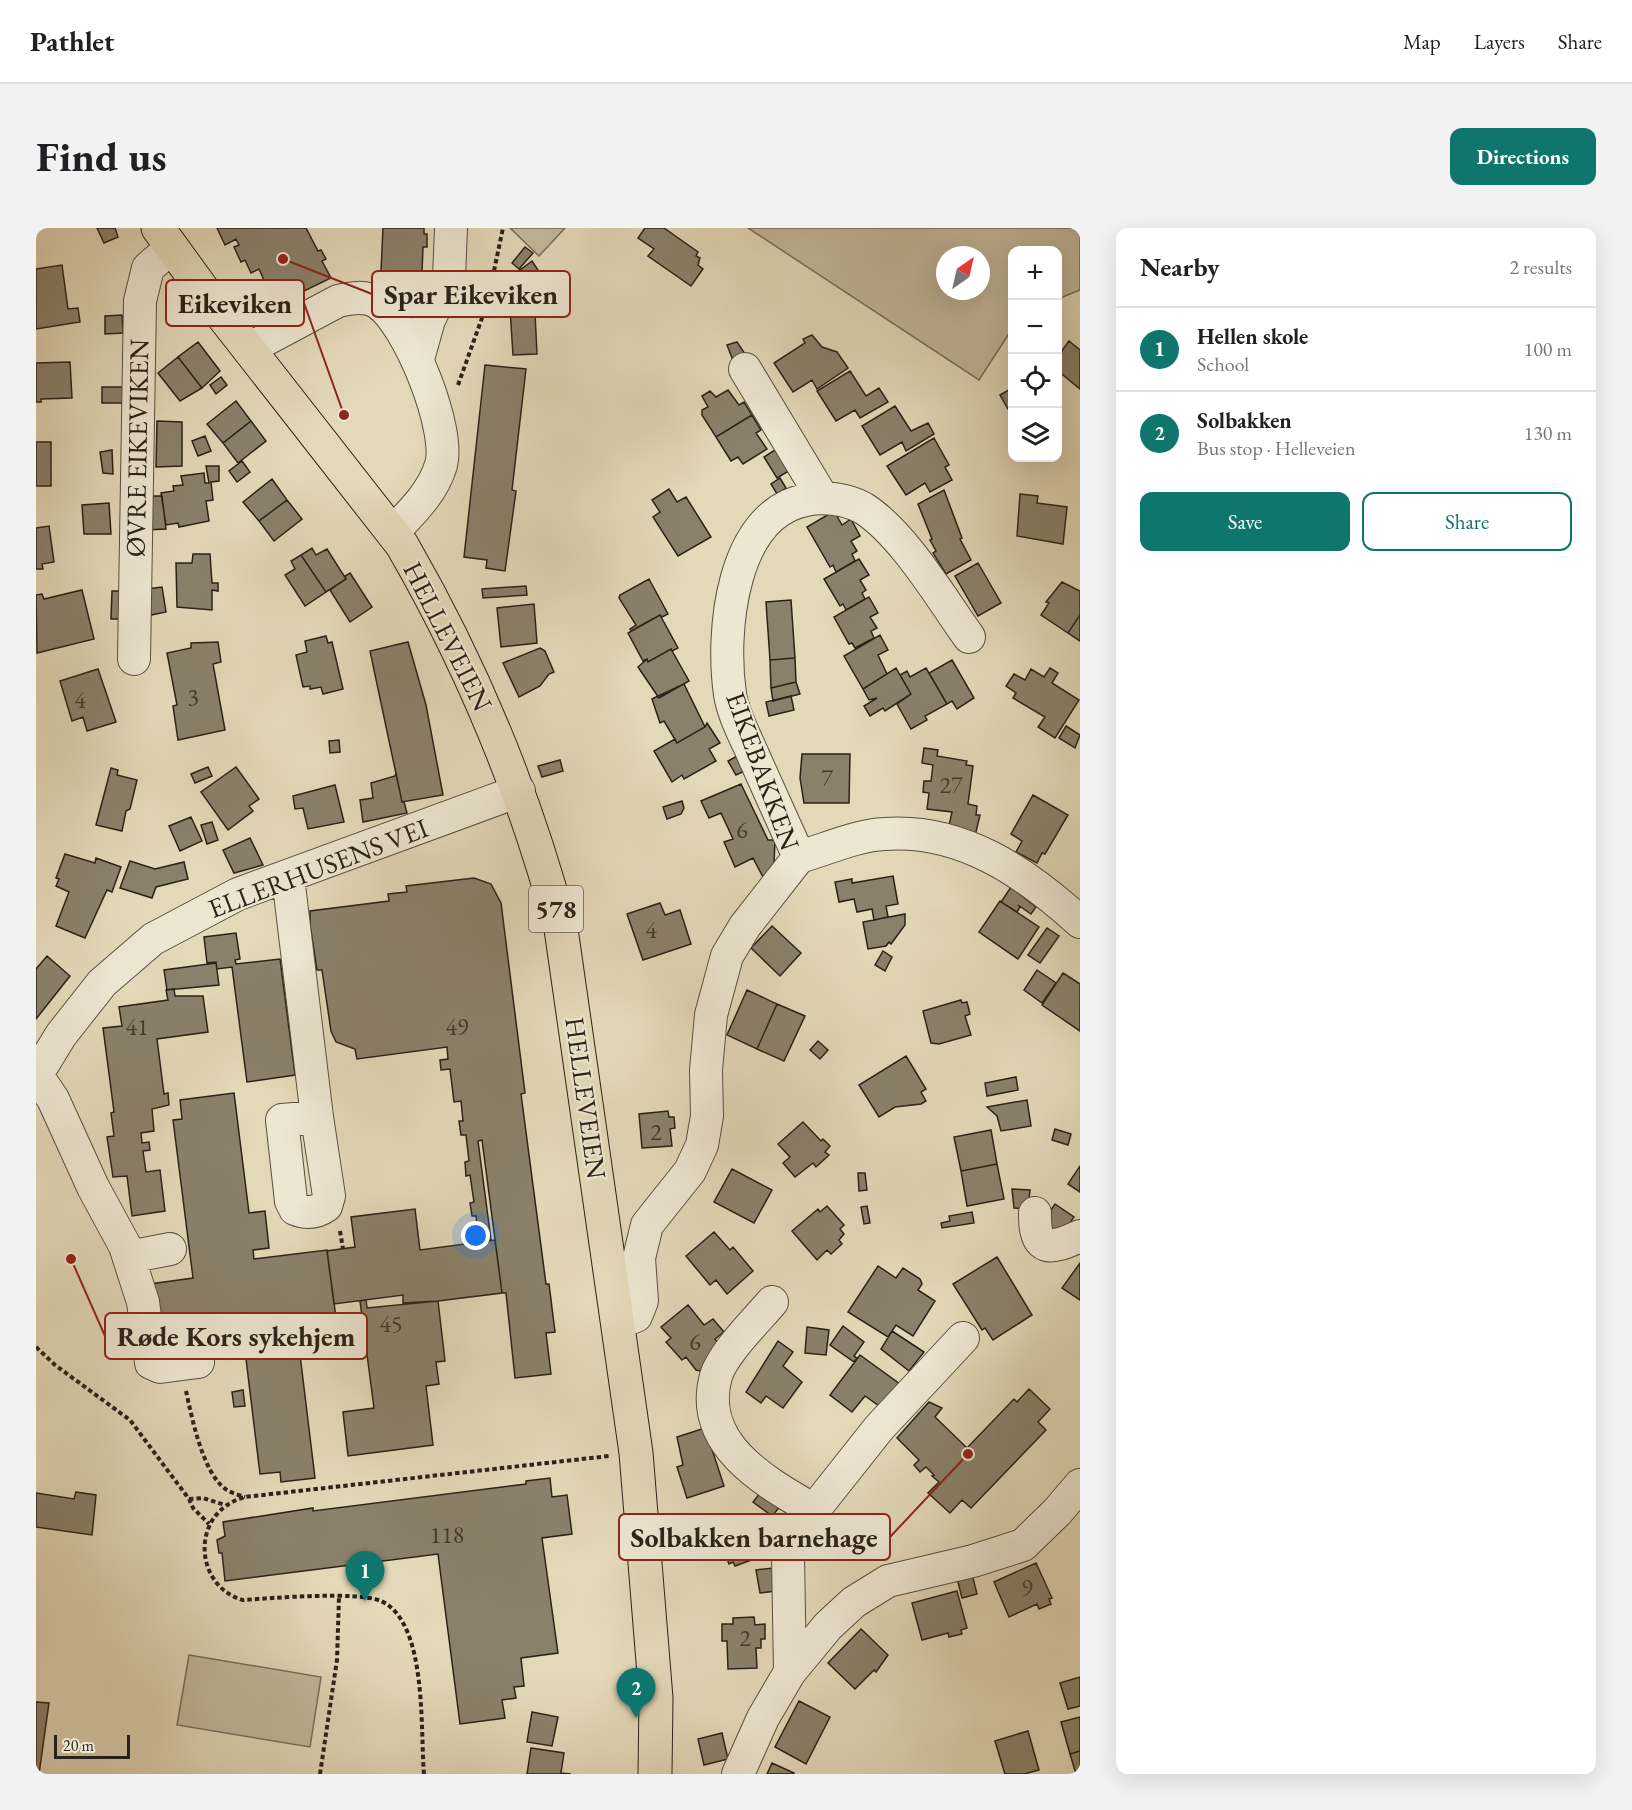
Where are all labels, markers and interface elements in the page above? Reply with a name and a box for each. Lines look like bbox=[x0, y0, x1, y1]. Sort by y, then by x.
text: Pathlet bbox=[30, 23, 114, 59]
text: Map bbox=[1403, 28, 1441, 55]
text: Layers bbox=[1474, 28, 1525, 55]
text: Share bbox=[1558, 28, 1602, 55]
button: Directions bbox=[1450, 128, 1596, 185]
text: Find us bbox=[36, 129, 167, 184]
north arrow bbox=[936, 246, 990, 300]
map controls bbox=[1008, 246, 1062, 462]
button: + bbox=[1008, 246, 1062, 300]
text: Nearby bbox=[1140, 250, 1220, 284]
text: 2 results bbox=[1509, 254, 1572, 280]
callout: Spar Eikeviken bbox=[372, 271, 570, 317]
text: Spar Eikeviken bbox=[384, 276, 558, 312]
callout: Eikeviken bbox=[166, 280, 304, 326]
text: Eikeviken bbox=[178, 285, 292, 321]
button: − bbox=[1008, 300, 1062, 354]
text: Hellen skole bbox=[1197, 322, 1308, 351]
text: 1 bbox=[1154, 336, 1165, 362]
text: 100 m bbox=[1524, 336, 1572, 362]
street label: ØVRE EIKEVIKEN bbox=[118, 338, 156, 557]
text: School bbox=[1197, 351, 1249, 377]
button: locate bbox=[1008, 354, 1062, 408]
text: Solbakken bbox=[1197, 406, 1292, 435]
button: layers bbox=[1008, 408, 1062, 462]
text: 2 bbox=[1154, 420, 1165, 446]
text: 130 m bbox=[1524, 420, 1572, 446]
text: Bus stop · Helleveien bbox=[1197, 435, 1355, 461]
button: Save bbox=[1140, 492, 1350, 551]
button: Share bbox=[1362, 492, 1572, 551]
street label: HELLEVEIEN bbox=[395, 555, 501, 717]
house number: 3 bbox=[187, 681, 199, 712]
house number: 4 bbox=[74, 684, 86, 715]
street label: EIKEBAKKEN bbox=[718, 687, 808, 856]
house number: 7 bbox=[821, 762, 833, 793]
house number: 27 bbox=[939, 769, 963, 800]
street label: ELLERHUSENS VEI bbox=[203, 810, 433, 926]
house number: 6 bbox=[736, 814, 748, 845]
road number: 578 bbox=[529, 886, 583, 932]
house number: 4 bbox=[645, 914, 657, 945]
house number: 41 bbox=[125, 1011, 149, 1042]
house number: 49 bbox=[445, 1011, 469, 1042]
street label: HELLEVEIEN bbox=[557, 1015, 615, 1182]
house number: 2 bbox=[650, 1116, 662, 1147]
your location bbox=[461, 1221, 490, 1250]
house number: 45 bbox=[379, 1308, 403, 1339]
callout: Røde Kors sykehjem bbox=[105, 1313, 367, 1359]
text: Røde Kors sykehjem bbox=[117, 1318, 356, 1354]
house number: 6 bbox=[689, 1326, 701, 1357]
callout: Solbakken barnehage bbox=[619, 1514, 890, 1560]
house number: 118 bbox=[430, 1519, 464, 1550]
text: Solbakken barnehage bbox=[630, 1519, 878, 1555]
pin: 1 bbox=[346, 1552, 384, 1601]
house number: 9 bbox=[1021, 1572, 1033, 1603]
house number: 2 bbox=[739, 1622, 751, 1653]
pin: 2 bbox=[616, 1668, 656, 1718]
scale bar bbox=[54, 1732, 130, 1760]
text: 20 m bbox=[63, 1735, 94, 1756]

